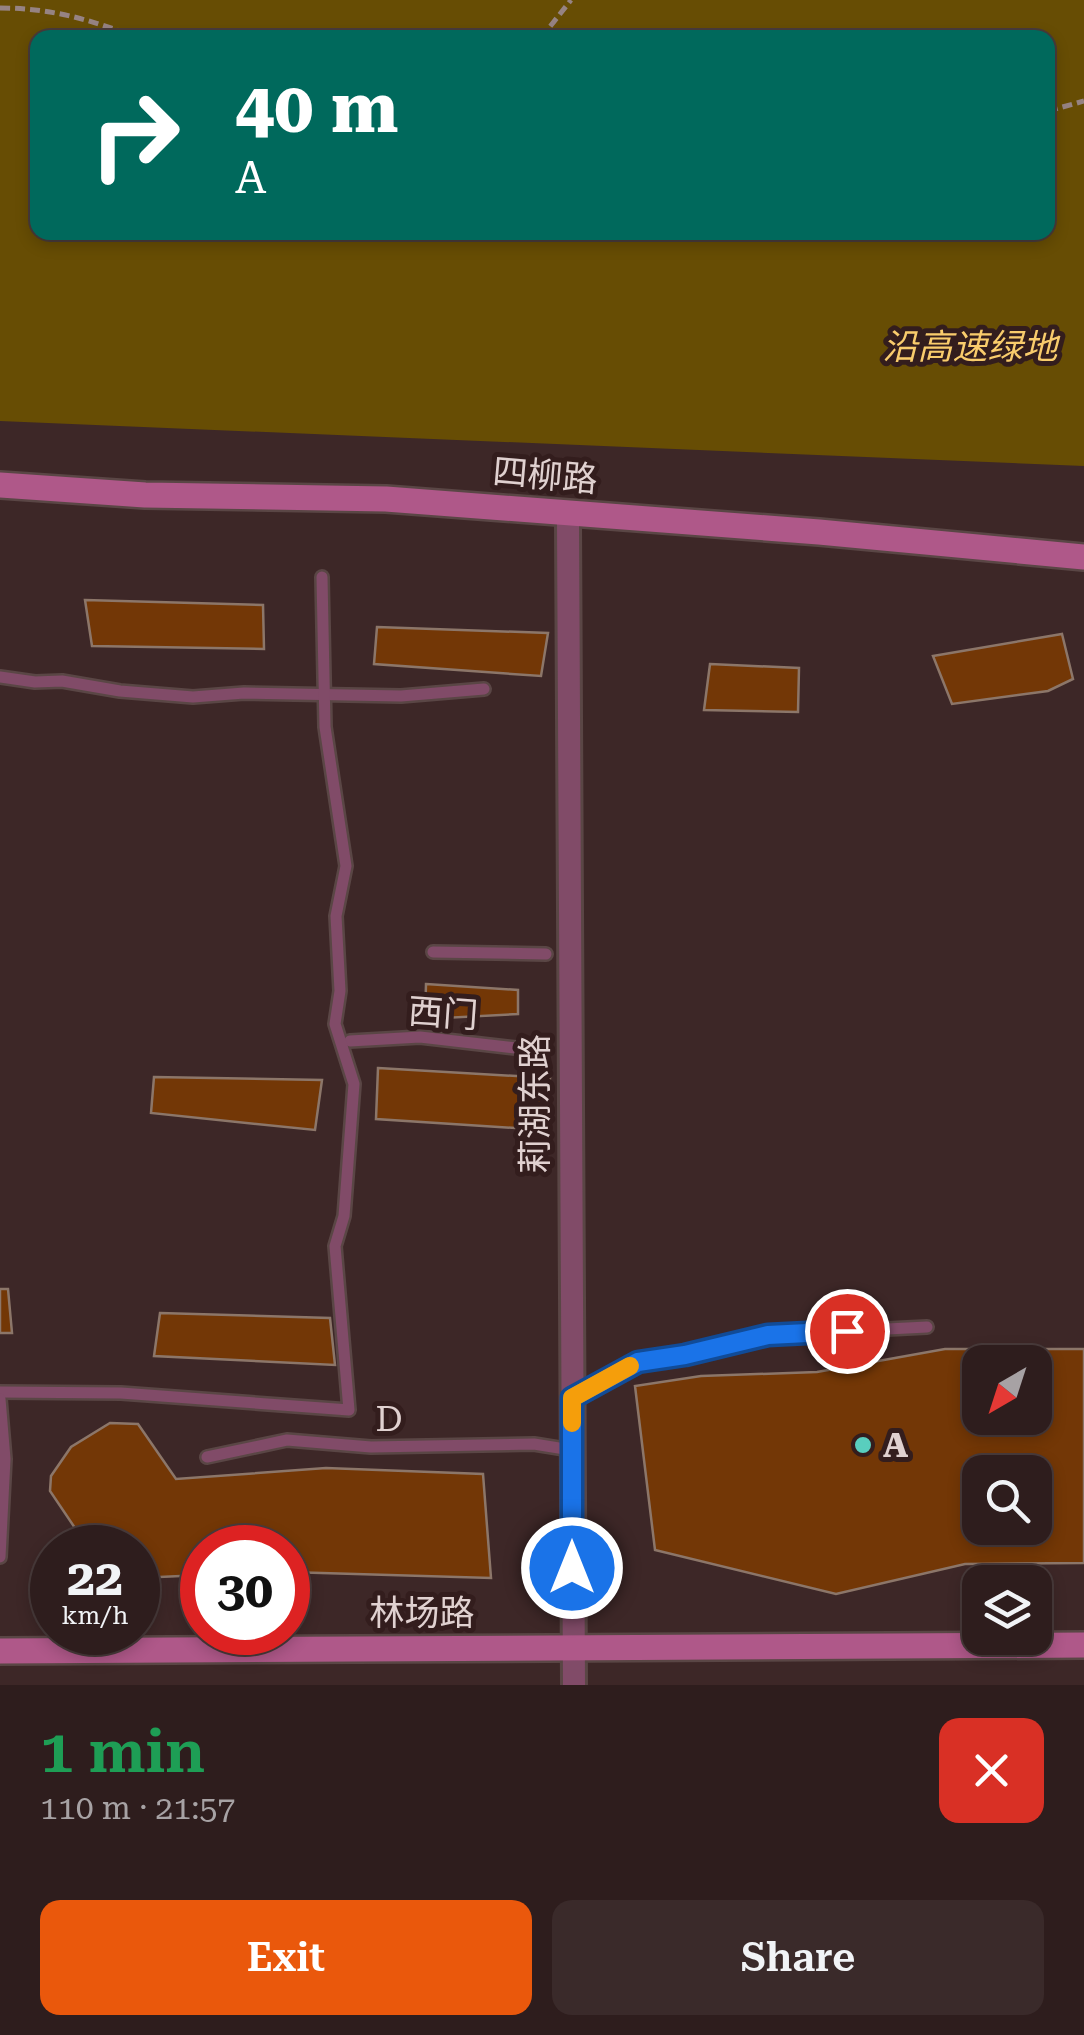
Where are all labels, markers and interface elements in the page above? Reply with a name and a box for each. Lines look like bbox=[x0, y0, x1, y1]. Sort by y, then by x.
text: 40 m bbox=[235, 67, 399, 149]
icon: right bbox=[70, 70, 200, 200]
text: A bbox=[235, 151, 266, 204]
park label: 沿高速绿地 bbox=[882, 327, 1060, 368]
street label: 四柳路 bbox=[491, 451, 599, 501]
street label: 西门 bbox=[407, 991, 479, 1037]
street label: 莉湖东路 bbox=[515, 1034, 556, 1174]
pin bbox=[805, 1289, 890, 1374]
icon: arrive bbox=[820, 1304, 875, 1359]
north arrow bbox=[962, 1345, 1052, 1435]
map controls bbox=[962, 1345, 1052, 1655]
street label: D bbox=[375, 1399, 403, 1440]
place label: A bbox=[883, 1425, 908, 1466]
marker: A bbox=[852, 1434, 874, 1456]
button: search bbox=[962, 1455, 1052, 1545]
position arrow bbox=[520, 1516, 624, 1620]
speed limit sign: 30 bbox=[180, 1525, 310, 1655]
text: 22 bbox=[67, 1549, 123, 1607]
button: layers bbox=[962, 1565, 1052, 1655]
street label: 林场路 bbox=[369, 1593, 475, 1634]
text: km/h bbox=[62, 1601, 128, 1630]
text: 1 min bbox=[40, 1716, 205, 1787]
button: close bbox=[939, 1718, 1044, 1823]
text: 110 m · 21:57 bbox=[40, 1789, 235, 1827]
button: Exit bbox=[40, 1900, 532, 2015]
button: Share bbox=[552, 1900, 1044, 2015]

